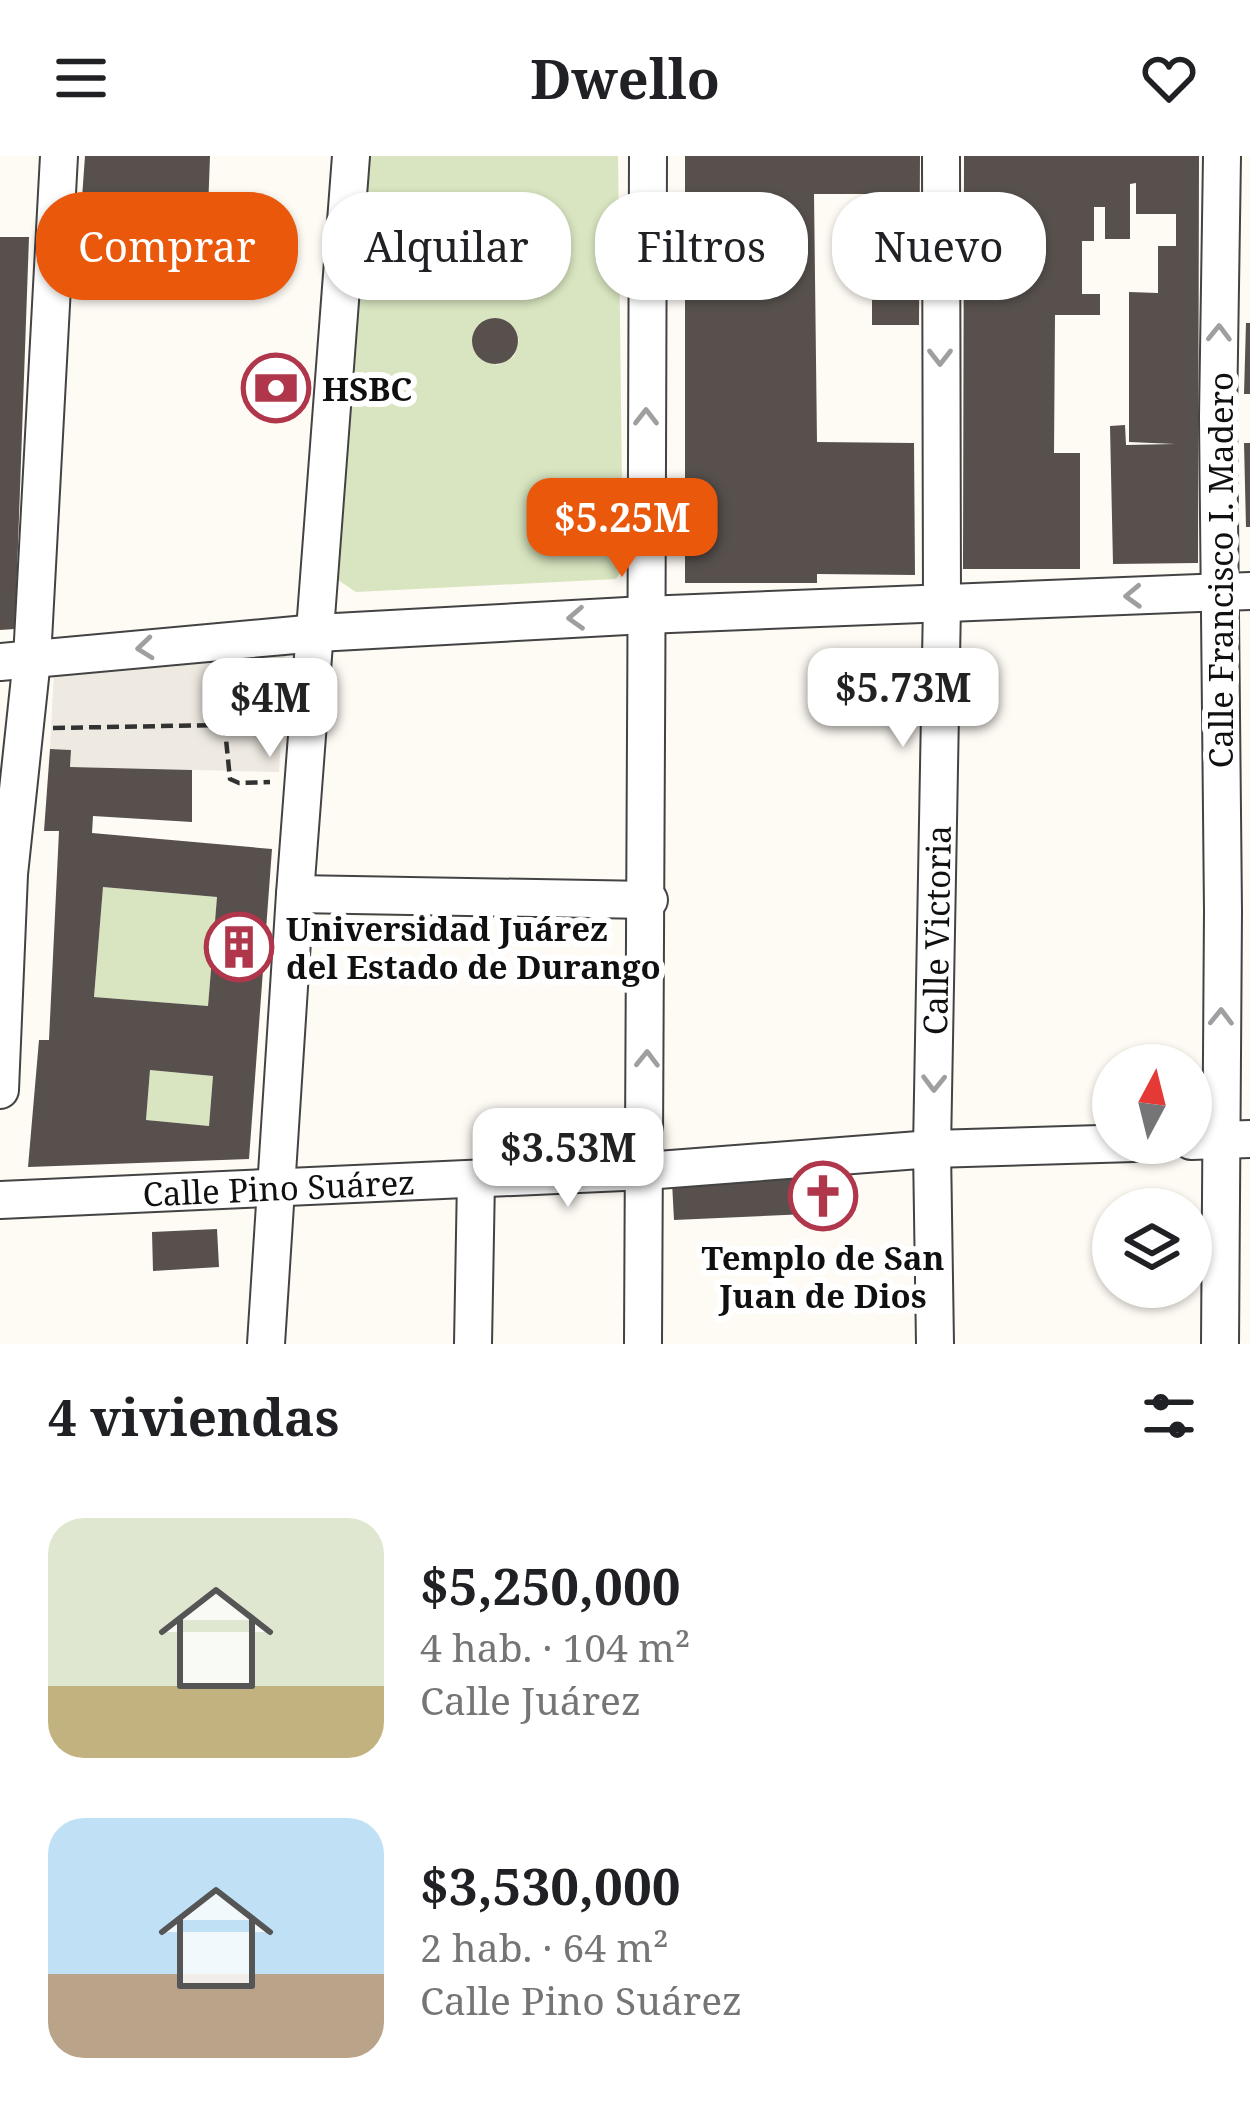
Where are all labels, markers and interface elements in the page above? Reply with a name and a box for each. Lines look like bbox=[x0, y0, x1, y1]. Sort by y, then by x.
text: Dwello bbox=[530, 41, 720, 115]
icon: menu bbox=[48, 45, 114, 111]
icon: heart bbox=[1136, 45, 1202, 111]
chip: Comprar bbox=[36, 192, 298, 300]
chip: Alquilar bbox=[322, 192, 571, 300]
chip: Filtros bbox=[595, 192, 808, 300]
chip: Nuevo bbox=[832, 192, 1046, 300]
one-way arrow bbox=[1206, 323, 1232, 342]
one-way arrow bbox=[927, 349, 953, 367]
bank icon: HSBC bbox=[241, 353, 311, 423]
place label: HSBC bbox=[322, 366, 412, 411]
street label: Calle Francisco I. Madero bbox=[1198, 372, 1243, 768]
one-way arrow bbox=[633, 407, 659, 425]
pin: $5.25M bbox=[524, 478, 720, 580]
text: $5.25M bbox=[554, 490, 690, 543]
one-way arrow bbox=[1123, 583, 1142, 609]
one-way arrow bbox=[566, 605, 585, 631]
one-way arrow bbox=[135, 635, 154, 660]
pin: $5.73M bbox=[805, 648, 1001, 750]
pin: $4M bbox=[212, 658, 328, 760]
text: $5.73M bbox=[835, 660, 971, 713]
text: $4M bbox=[229, 670, 311, 723]
street label: Calle Victoria bbox=[912, 825, 960, 1035]
place label: Universidad Juárez del Estado de Durango bbox=[286, 906, 661, 989]
building icon: Universidad Juárez del Estado de Durango bbox=[204, 912, 274, 982]
one-way arrow bbox=[1208, 1007, 1234, 1026]
north arrow bbox=[1092, 1044, 1212, 1164]
map controls bbox=[1092, 1044, 1212, 1308]
one-way arrow bbox=[633, 1049, 659, 1068]
one-way arrow bbox=[921, 1074, 947, 1093]
pin: $3.53M bbox=[470, 1108, 666, 1210]
text: $3.53M bbox=[500, 1120, 636, 1173]
street label: Calle Pino Suárez bbox=[142, 1159, 416, 1216]
church icon: Templo de San Juan de Dios bbox=[788, 1161, 858, 1231]
button: layers bbox=[1092, 1188, 1212, 1308]
place label: Templo de San Juan de Dios bbox=[701, 1235, 945, 1318]
text: 4 viviendas bbox=[48, 1381, 339, 1451]
icon: filters bbox=[1136, 1383, 1202, 1449]
text: $5,250,000 bbox=[420, 1550, 681, 1620]
icon: home bbox=[144, 1566, 288, 1710]
text: 4 hab. · 104 m² bbox=[420, 1620, 690, 1673]
text: Calle Juárez bbox=[420, 1673, 641, 1726]
text: $3,530,000 bbox=[420, 1850, 681, 1920]
icon: home bbox=[144, 1866, 288, 2010]
text: 2 hab. · 64 m² bbox=[420, 1920, 669, 1973]
text: Calle Pino Suárez bbox=[420, 1973, 742, 2026]

